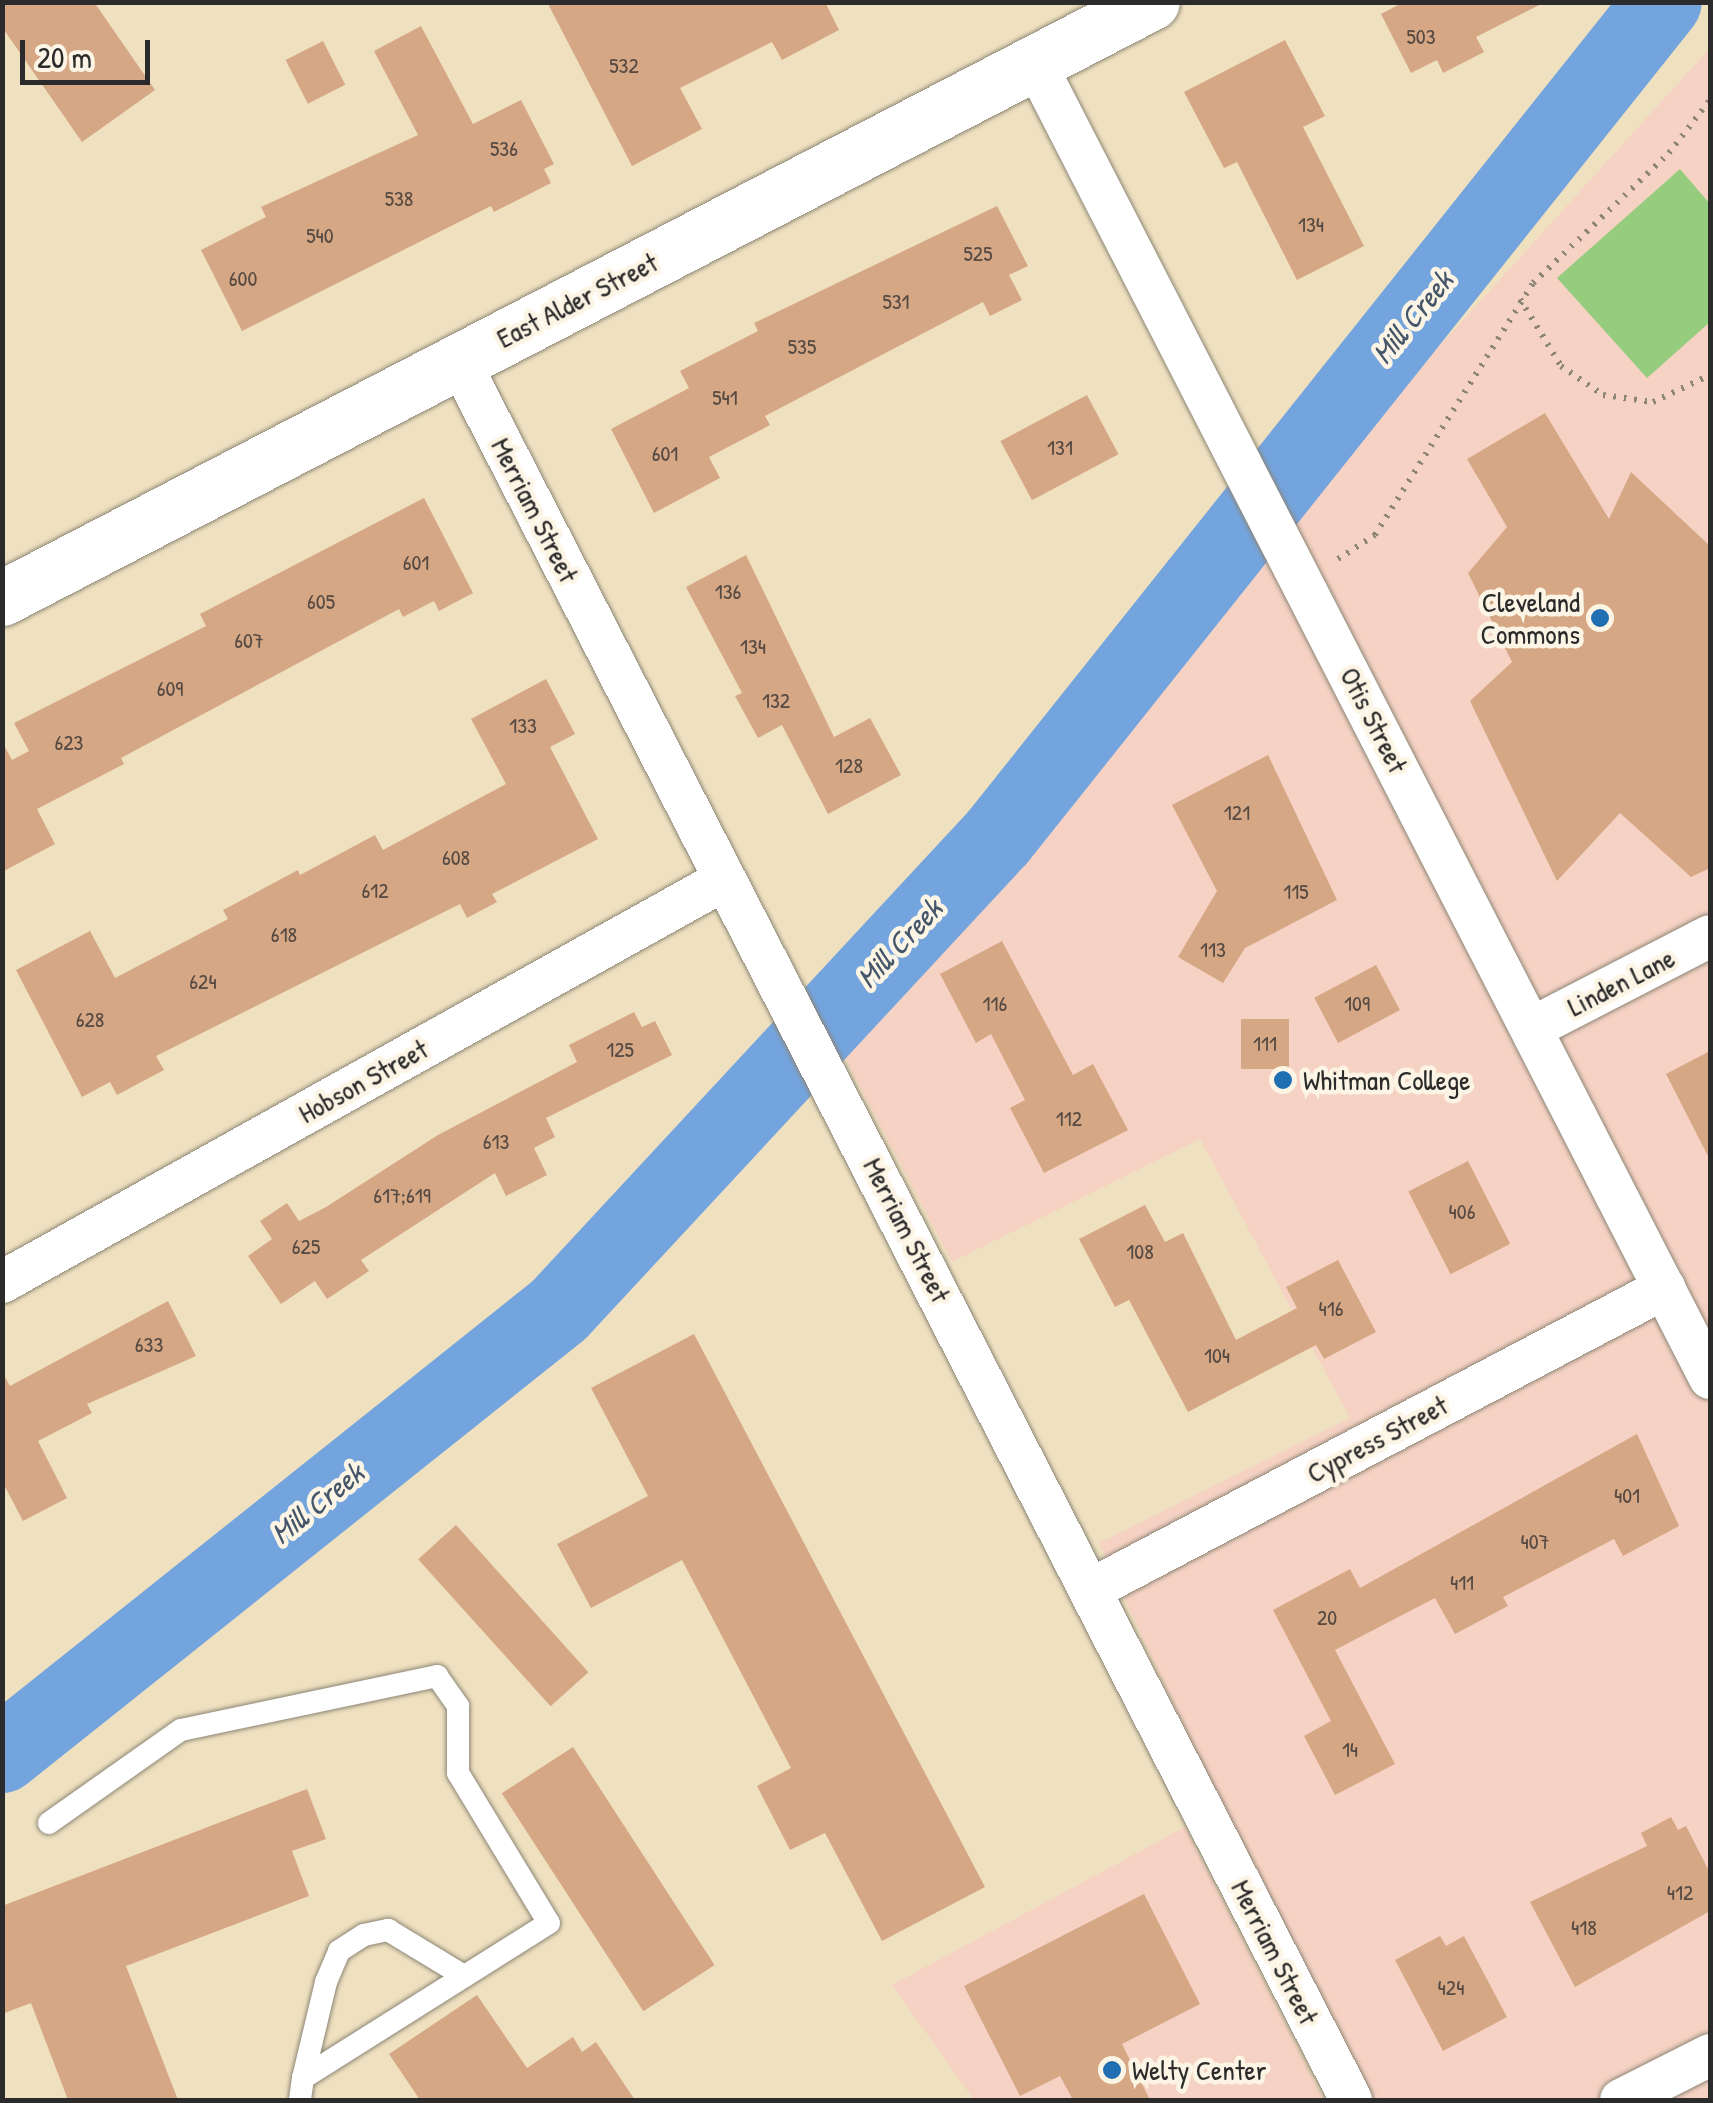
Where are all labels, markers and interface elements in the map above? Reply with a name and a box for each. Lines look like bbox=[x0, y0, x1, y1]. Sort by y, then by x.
scale bar bbox=[25, 20, 155, 82]
house number: 503 bbox=[1406, 24, 1436, 50]
text: 20 m bbox=[37, 37, 92, 77]
house number: 532 bbox=[609, 53, 639, 79]
house number: 536 bbox=[490, 136, 518, 162]
house number: 538 bbox=[385, 186, 413, 212]
house number: 134 bbox=[1298, 212, 1324, 238]
house number: 540 bbox=[306, 223, 334, 249]
house number: 525 bbox=[964, 241, 992, 267]
street label: East Alder Street bbox=[491, 245, 663, 355]
water label: Mill Creek bbox=[1364, 263, 1460, 371]
house number: 600 bbox=[229, 266, 257, 292]
house number: 531 bbox=[882, 289, 910, 315]
house number: 535 bbox=[788, 334, 816, 360]
house number: 541 bbox=[712, 385, 738, 411]
street label: Merriam Street bbox=[484, 432, 586, 588]
house number: 131 bbox=[1047, 435, 1073, 461]
house number: 601 bbox=[652, 441, 678, 467]
house number: 601 bbox=[403, 550, 429, 576]
house number: 136 bbox=[715, 579, 741, 605]
place label: Cleveland Commons bbox=[1481, 585, 1580, 651]
house number: 605 bbox=[307, 589, 335, 615]
marker: Cleveland Commons bbox=[1589, 607, 1611, 629]
house number: 607 bbox=[234, 628, 264, 654]
house number: 134 bbox=[740, 634, 766, 660]
street label: Otis Street bbox=[1333, 662, 1415, 778]
house number: 609 bbox=[157, 676, 183, 702]
house number: 132 bbox=[762, 688, 790, 714]
house number: 133 bbox=[509, 713, 537, 739]
house number: 623 bbox=[55, 730, 83, 756]
house number: 128 bbox=[835, 753, 863, 779]
house number: 121 bbox=[1224, 800, 1250, 826]
house number: 608 bbox=[442, 845, 470, 871]
house number: 612 bbox=[361, 878, 389, 904]
house number: 115 bbox=[1283, 879, 1309, 905]
water label: Mill Creek bbox=[849, 891, 949, 995]
house number: 618 bbox=[271, 922, 297, 948]
house number: 113 bbox=[1200, 937, 1226, 963]
street label: Linden Lane bbox=[1562, 941, 1680, 1023]
house number: 624 bbox=[189, 969, 217, 995]
house number: 116 bbox=[983, 991, 1007, 1017]
house number: 109 bbox=[1344, 991, 1370, 1017]
house number: 628 bbox=[76, 1007, 104, 1033]
house number: 111 bbox=[1253, 1031, 1277, 1057]
street label: Hobson Street bbox=[293, 1032, 433, 1130]
house number: 125 bbox=[606, 1037, 634, 1063]
place label: Whitman College bbox=[1303, 1063, 1470, 1097]
marker: Whitman College bbox=[1272, 1069, 1294, 1091]
house number: 112 bbox=[1056, 1106, 1082, 1132]
house number: 613 bbox=[483, 1129, 509, 1155]
street label: Merriam Street bbox=[856, 1152, 958, 1308]
house number: 617;619 bbox=[373, 1183, 431, 1209]
house number: 406 bbox=[1449, 1199, 1475, 1225]
house number: 625 bbox=[292, 1234, 320, 1260]
house number: 108 bbox=[1126, 1239, 1154, 1265]
house number: 416 bbox=[1318, 1296, 1344, 1322]
house number: 633 bbox=[135, 1332, 163, 1358]
house number: 104 bbox=[1204, 1343, 1230, 1369]
street label: Cypress Street bbox=[1301, 1388, 1453, 1490]
water label: Mill Creek bbox=[263, 1455, 371, 1551]
house number: 401 bbox=[1614, 1483, 1640, 1509]
house number: 407 bbox=[1521, 1529, 1549, 1555]
house number: 411 bbox=[1450, 1570, 1474, 1596]
house number: 20 bbox=[1317, 1605, 1337, 1631]
house number: 14 bbox=[1342, 1737, 1358, 1763]
street label: Merriam Street bbox=[1224, 1874, 1326, 2030]
house number: 412 bbox=[1667, 1880, 1693, 1906]
house number: 418 bbox=[1571, 1915, 1597, 1941]
house number: 424 bbox=[1438, 1975, 1464, 2001]
place label: Welty Center bbox=[1132, 2053, 1266, 2087]
marker: Welty Center bbox=[1101, 2059, 1123, 2081]

